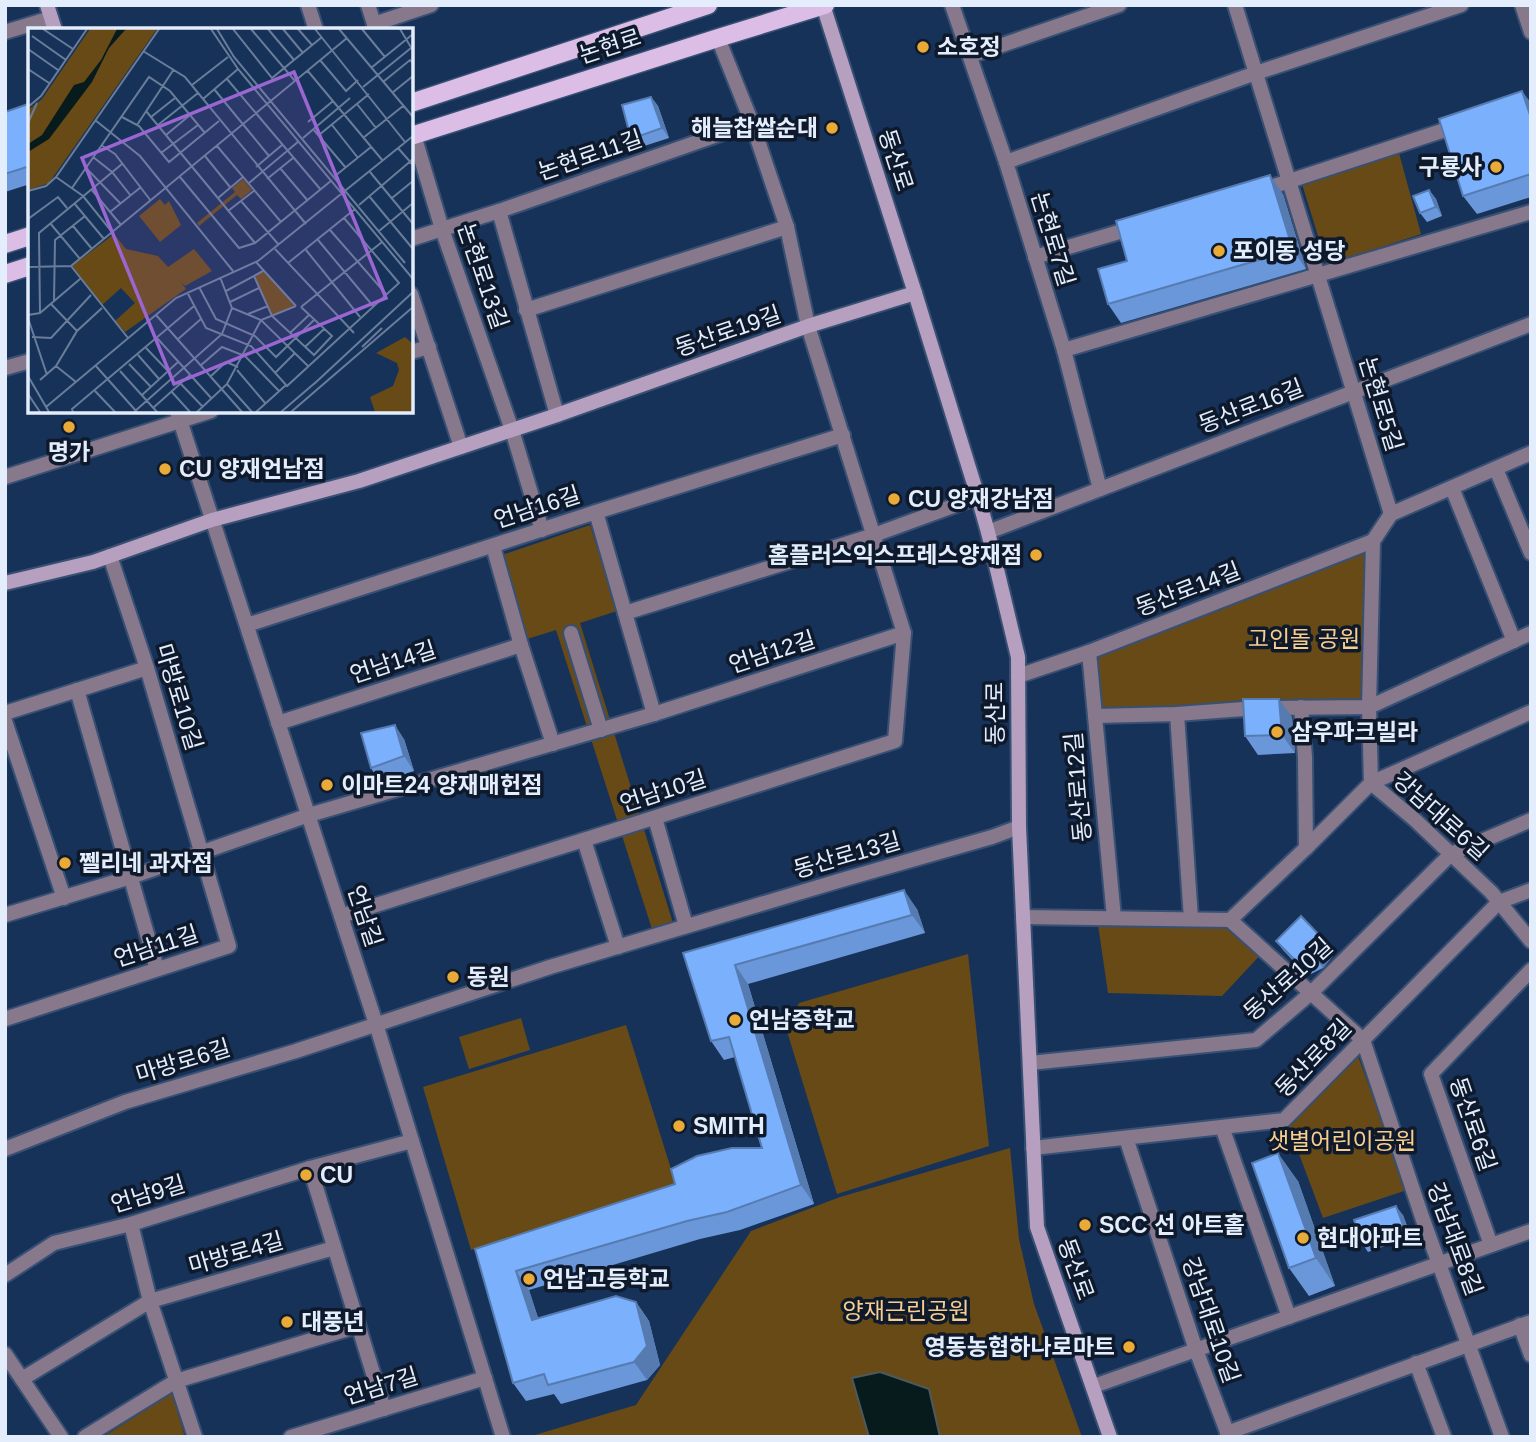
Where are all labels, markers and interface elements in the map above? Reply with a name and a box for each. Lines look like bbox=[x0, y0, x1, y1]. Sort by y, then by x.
street label: 논현로 bbox=[576, 24, 644, 68]
inset map bbox=[28, 28, 413, 413]
place label: 소호정 bbox=[937, 34, 1000, 60]
marker: 소호정 bbox=[915, 39, 931, 55]
place label: 해늘찹쌀순대 bbox=[691, 115, 818, 141]
marker: 해늘찹쌀순대 bbox=[824, 120, 840, 136]
street label: 논현로11길 bbox=[534, 125, 646, 185]
street label: 동산로 bbox=[874, 126, 918, 194]
place label: 구룡사 bbox=[1419, 154, 1482, 180]
marker: 구룡사 bbox=[1488, 159, 1504, 175]
street label: 논현로7길 bbox=[1026, 189, 1080, 289]
street label: 논현로13길 bbox=[453, 220, 513, 332]
place label: 포이동 성당 bbox=[1233, 238, 1345, 264]
marker: 포이동 성당 bbox=[1211, 243, 1227, 259]
street label: 동산로19길 bbox=[672, 301, 784, 361]
street label: 논현로5길 bbox=[1354, 354, 1408, 454]
street label: 동산로16길 bbox=[1195, 374, 1307, 438]
marker: 명가 bbox=[61, 419, 77, 435]
place label: 명가 bbox=[48, 439, 90, 465]
place label: CU 양재언남점 bbox=[179, 456, 324, 482]
marker: CU 양재언남점 bbox=[157, 461, 173, 477]
street label: 언남16길 bbox=[491, 481, 583, 533]
place label: CU 양재강남점 bbox=[908, 486, 1053, 512]
marker: CU 양재강남점 bbox=[886, 491, 902, 507]
place label: 홈플러스익스프레스양재점 bbox=[768, 542, 1022, 568]
marker: 홈플러스익스프레스양재점 bbox=[1028, 547, 1044, 563]
street label: 동산로14길 bbox=[1132, 557, 1244, 621]
street label: 언남12길 bbox=[726, 626, 818, 678]
park label: 고인돌 공원 bbox=[1248, 626, 1360, 652]
street label: 언남14길 bbox=[347, 636, 439, 688]
street label: 마방로10길 bbox=[150, 640, 208, 754]
street label: 동산로 bbox=[982, 681, 1008, 745]
place label: 삼우파크빌라 bbox=[1291, 719, 1418, 745]
marker: 삼우파크빌라 bbox=[1269, 724, 1285, 740]
street label: 동산로12길 bbox=[1060, 731, 1096, 843]
street label: 언남10길 bbox=[617, 765, 709, 817]
street label: 강남대로6길 bbox=[1388, 767, 1494, 865]
place label: 이마트24 양재매헌점 bbox=[341, 772, 542, 798]
marker: 이마트24 양재매헌점 bbox=[319, 777, 335, 793]
street label: 동산로13길 bbox=[790, 827, 904, 883]
place label: 쩰리네 과자점 bbox=[79, 850, 212, 876]
marker: 쩰리네 과자점 bbox=[57, 855, 73, 871]
street label: 언남길 bbox=[343, 882, 387, 950]
street label: 언남11길 bbox=[110, 920, 202, 972]
street label: 동산로10길 bbox=[1238, 932, 1338, 1026]
place label: 동원 bbox=[467, 964, 509, 990]
marker: 동원 bbox=[445, 969, 461, 985]
place label: 언남중학교 bbox=[749, 1007, 855, 1033]
marker: 언남중학교 bbox=[727, 1012, 743, 1028]
street label: 동산로8길 bbox=[1270, 1014, 1356, 1102]
street label: 마방로6길 bbox=[133, 1034, 233, 1088]
street label: 동산로6길 bbox=[1445, 1074, 1501, 1174]
place label: SMITH bbox=[693, 1113, 765, 1139]
marker: SMITH bbox=[671, 1118, 687, 1134]
park label: 샛별어린이공원 bbox=[1268, 1128, 1416, 1154]
place label: CU bbox=[320, 1162, 353, 1188]
marker: CU bbox=[298, 1167, 314, 1183]
street label: 언남9길 bbox=[108, 1170, 188, 1218]
street label: 강남대로8길 bbox=[1423, 1179, 1487, 1299]
place label: SCC 선 아트홀 bbox=[1099, 1212, 1245, 1238]
marker: SCC 선 아트홀 bbox=[1077, 1217, 1093, 1233]
place label: 현대아파트 bbox=[1317, 1225, 1423, 1251]
street label: 마방로4길 bbox=[186, 1227, 286, 1279]
marker: 현대아파트 bbox=[1295, 1230, 1311, 1246]
street label: 동산로 bbox=[1053, 1235, 1099, 1303]
street label: 강남대로10길 bbox=[1177, 1254, 1245, 1386]
place label: 언남고등학교 bbox=[543, 1266, 670, 1292]
marker: 언남고등학교 bbox=[521, 1271, 537, 1287]
park label: 양재근린공원 bbox=[843, 1298, 969, 1324]
place label: 대풍년 bbox=[301, 1309, 364, 1335]
marker: 대풍년 bbox=[279, 1314, 295, 1330]
place label: 영동농협하나로마트 bbox=[925, 1334, 1115, 1360]
marker: 영동농협하나로마트 bbox=[1121, 1339, 1137, 1355]
street label: 언남7길 bbox=[341, 1362, 421, 1410]

